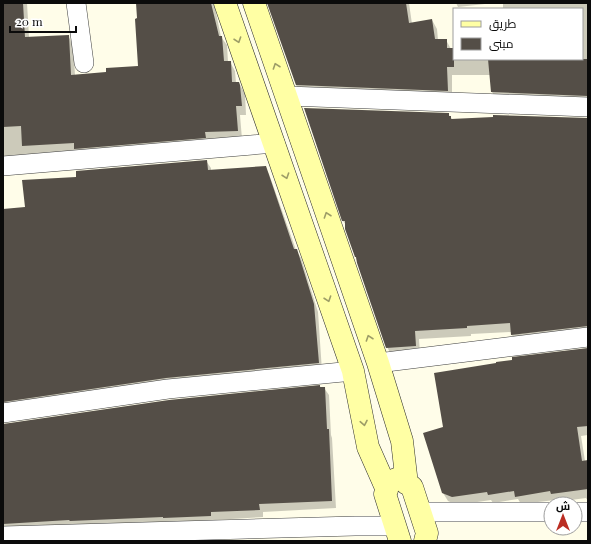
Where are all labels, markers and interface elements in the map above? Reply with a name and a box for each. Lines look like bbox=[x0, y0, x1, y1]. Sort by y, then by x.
scale bar bbox=[10, 8, 76, 34]
legend bbox=[453, 8, 583, 60]
text: 20 m bbox=[16, 13, 43, 29]
text: طريق bbox=[489, 15, 517, 31]
text: مبنى bbox=[489, 35, 514, 51]
one-way arrow bbox=[234, 36, 242, 43]
one-way arrow bbox=[272, 62, 281, 69]
one-way arrow bbox=[281, 172, 290, 179]
one-way arrow bbox=[324, 212, 332, 219]
one-way arrow bbox=[323, 295, 332, 302]
one-way arrow bbox=[366, 335, 374, 342]
one-way arrow bbox=[359, 420, 367, 426]
north arrow bbox=[543, 496, 583, 536]
text: ش bbox=[556, 498, 570, 513]

